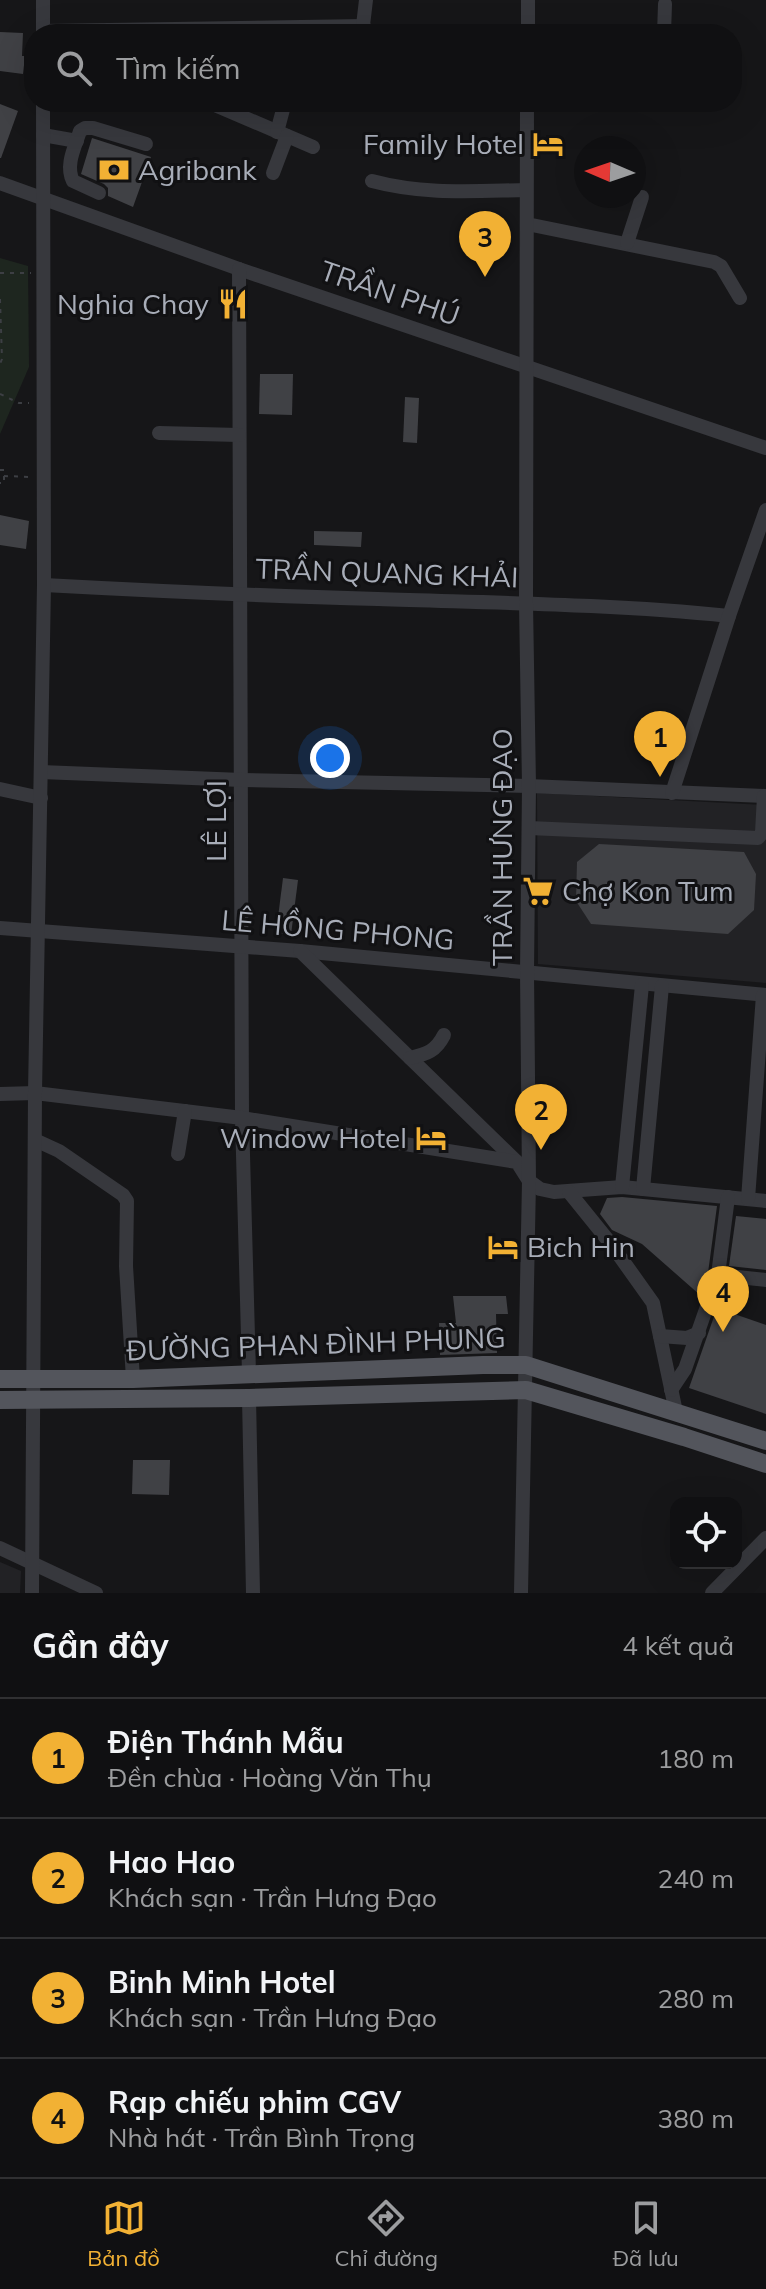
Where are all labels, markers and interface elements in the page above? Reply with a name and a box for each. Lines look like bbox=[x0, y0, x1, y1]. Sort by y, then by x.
search box bbox=[24, 24, 742, 112]
icon: search bbox=[52, 46, 96, 90]
text: Tìm kiếm bbox=[116, 49, 241, 87]
place label: Family Hotel bbox=[363, 126, 524, 161]
hotel icon: Family Hotel bbox=[531, 127, 565, 161]
north arrow bbox=[574, 136, 646, 208]
place label: Agribank bbox=[138, 152, 257, 187]
bank icon: Agribank bbox=[97, 153, 131, 187]
pin: 3 bbox=[459, 211, 511, 277]
street label: TRẦN PHÚ bbox=[316, 252, 464, 333]
place label: Nghia Chay bbox=[57, 286, 209, 321]
restaurant icon: Nghia Chay bbox=[216, 287, 250, 321]
street label: TRẦN QUANG KHẢI bbox=[255, 550, 519, 595]
pin: 1 bbox=[634, 711, 686, 777]
street label: TRẦN HƯNG ĐẠO bbox=[484, 728, 519, 966]
your location bbox=[310, 738, 350, 778]
street label: LÊ LỢI bbox=[198, 780, 233, 862]
place label: Chợ Kon Tum bbox=[562, 873, 734, 908]
supermarket icon: Chợ Kon Tum bbox=[521, 874, 555, 908]
street label: LÊ HỒNG PHONG bbox=[220, 902, 456, 957]
pin: 2 bbox=[515, 1084, 567, 1150]
place label: Window Hotel bbox=[220, 1120, 407, 1155]
hotel icon: Window Hotel bbox=[414, 1121, 448, 1155]
place label: Bich Hin bbox=[527, 1229, 635, 1264]
hotel icon: Bich Hin bbox=[486, 1230, 520, 1264]
pin: 4 bbox=[697, 1266, 749, 1332]
street label: ĐƯỜNG PHAN ĐÌNH PHÙNG bbox=[126, 1319, 506, 1368]
map controls bbox=[670, 1497, 742, 1569]
button: locate bbox=[670, 1497, 742, 1569]
text: Gần đây bbox=[32, 1624, 169, 1667]
text: 4 kết quả bbox=[622, 1629, 734, 1662]
text: Điện Thánh Mẫu bbox=[108, 1723, 344, 1761]
text: 1 bbox=[50, 1742, 66, 1775]
text: 180 m bbox=[658, 1742, 734, 1775]
text: Đền chùa · Hoàng Văn Thụ bbox=[108, 1761, 432, 1794]
text: Hao Hao bbox=[108, 1843, 235, 1881]
text: 2 bbox=[50, 1862, 66, 1895]
text: 240 m bbox=[658, 1862, 734, 1895]
text: Khách sạn · Trần Hưng Đạo bbox=[108, 1881, 437, 1914]
text: Binh Minh Hotel bbox=[108, 1963, 336, 2001]
text: 3 bbox=[50, 1982, 66, 2015]
text: 280 m bbox=[658, 1982, 734, 2015]
text: Khách sạn · Trần Hưng Đạo bbox=[108, 2001, 437, 2034]
text: Rạp chiếu phim CGV bbox=[108, 2083, 401, 2121]
text: 4 bbox=[50, 2102, 66, 2135]
text: 380 m bbox=[658, 2102, 734, 2135]
text: Nhà hát · Trần Bình Trọng bbox=[108, 2121, 415, 2154]
tab: Bản đồ bbox=[87, 2196, 160, 2272]
tab: Chỉ đường bbox=[335, 2196, 438, 2272]
tab: Đã lưu bbox=[613, 2196, 679, 2272]

